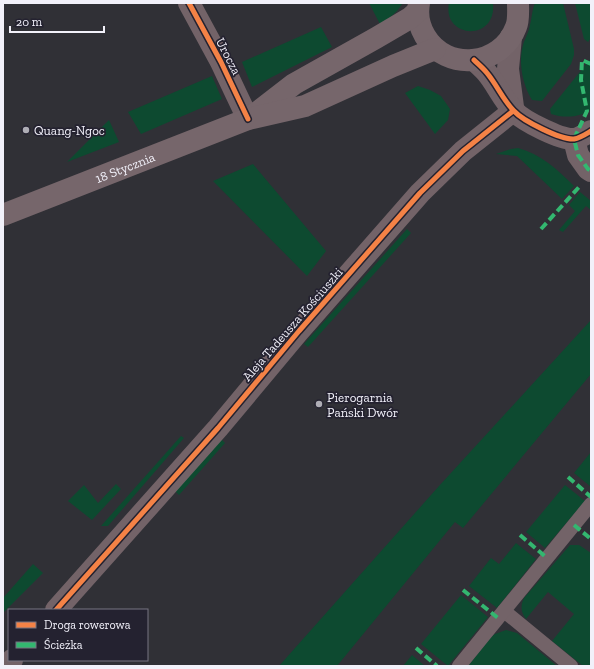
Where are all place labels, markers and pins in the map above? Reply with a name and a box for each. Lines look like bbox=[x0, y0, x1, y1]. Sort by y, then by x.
place label: Quang-Ngoc bbox=[34, 123, 105, 138]
marker: Quang-Ngoc bbox=[21, 125, 31, 135]
place label: Pierogarnia Pański Dwór bbox=[327, 390, 398, 420]
marker: Pierogarnia Pański Dwór bbox=[314, 399, 324, 409]

